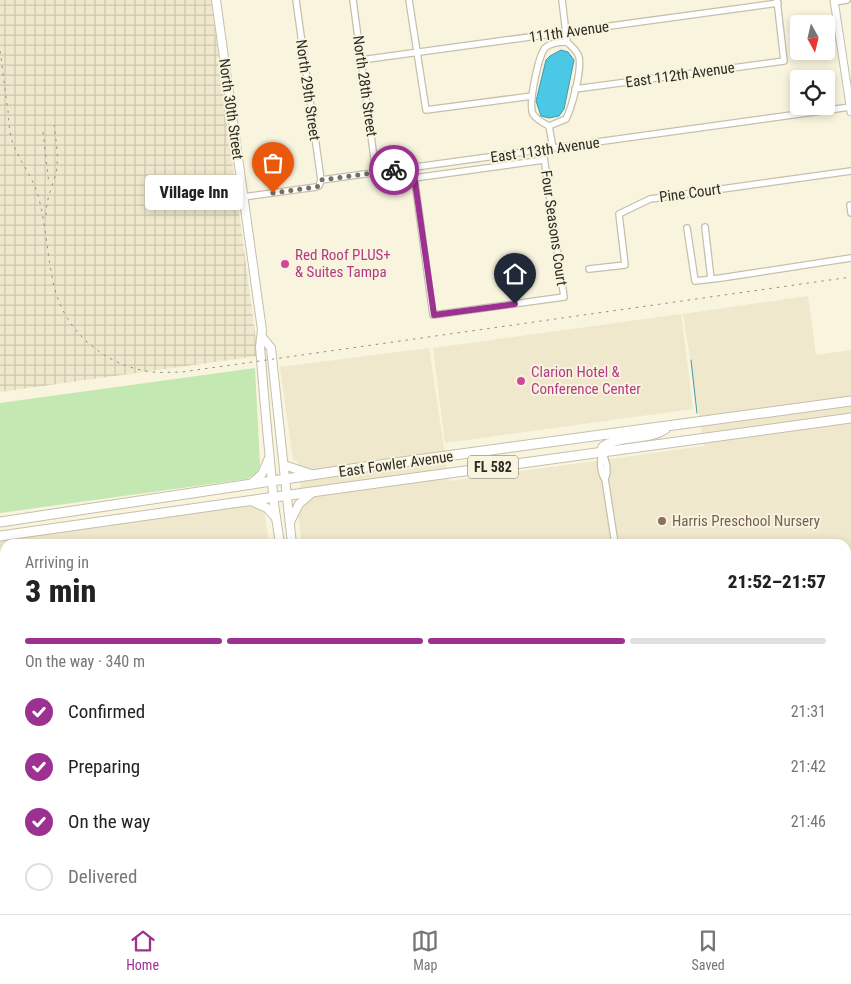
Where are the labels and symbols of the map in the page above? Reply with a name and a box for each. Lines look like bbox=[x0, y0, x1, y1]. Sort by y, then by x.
north arrow bbox=[790, 15, 835, 60]
street label: 111th Avenue bbox=[528, 17, 610, 47]
street label: North 28th Street bbox=[349, 34, 381, 138]
street label: North 29th Street bbox=[292, 38, 324, 142]
street label: North 30th Street bbox=[215, 57, 247, 161]
street label: East 112th Avenue bbox=[624, 58, 736, 92]
street label: East 113th Avenue bbox=[489, 133, 601, 167]
pin bbox=[252, 142, 294, 193]
courier bbox=[369, 145, 419, 195]
street label: Four Seasons Court bbox=[537, 169, 571, 287]
callout: Village Inn bbox=[146, 176, 243, 210]
street label: Pine Court bbox=[658, 180, 722, 206]
place label: Red Roof PLUS+ & Suites Tampa bbox=[295, 246, 391, 281]
pin bbox=[494, 253, 536, 304]
marker: Red Roof PLUS+ & Suites Tampa bbox=[279, 258, 291, 270]
place label: Clarion Hotel & Conference Center bbox=[531, 363, 641, 398]
marker: Clarion Hotel & Conference Center bbox=[515, 375, 527, 387]
street label: East Fowler Avenue bbox=[338, 447, 454, 481]
road number: FL 582 bbox=[468, 456, 518, 478]
place label: Harris Preschool Nursery bbox=[672, 512, 820, 530]
marker: Harris Preschool Nursery bbox=[656, 515, 668, 527]

